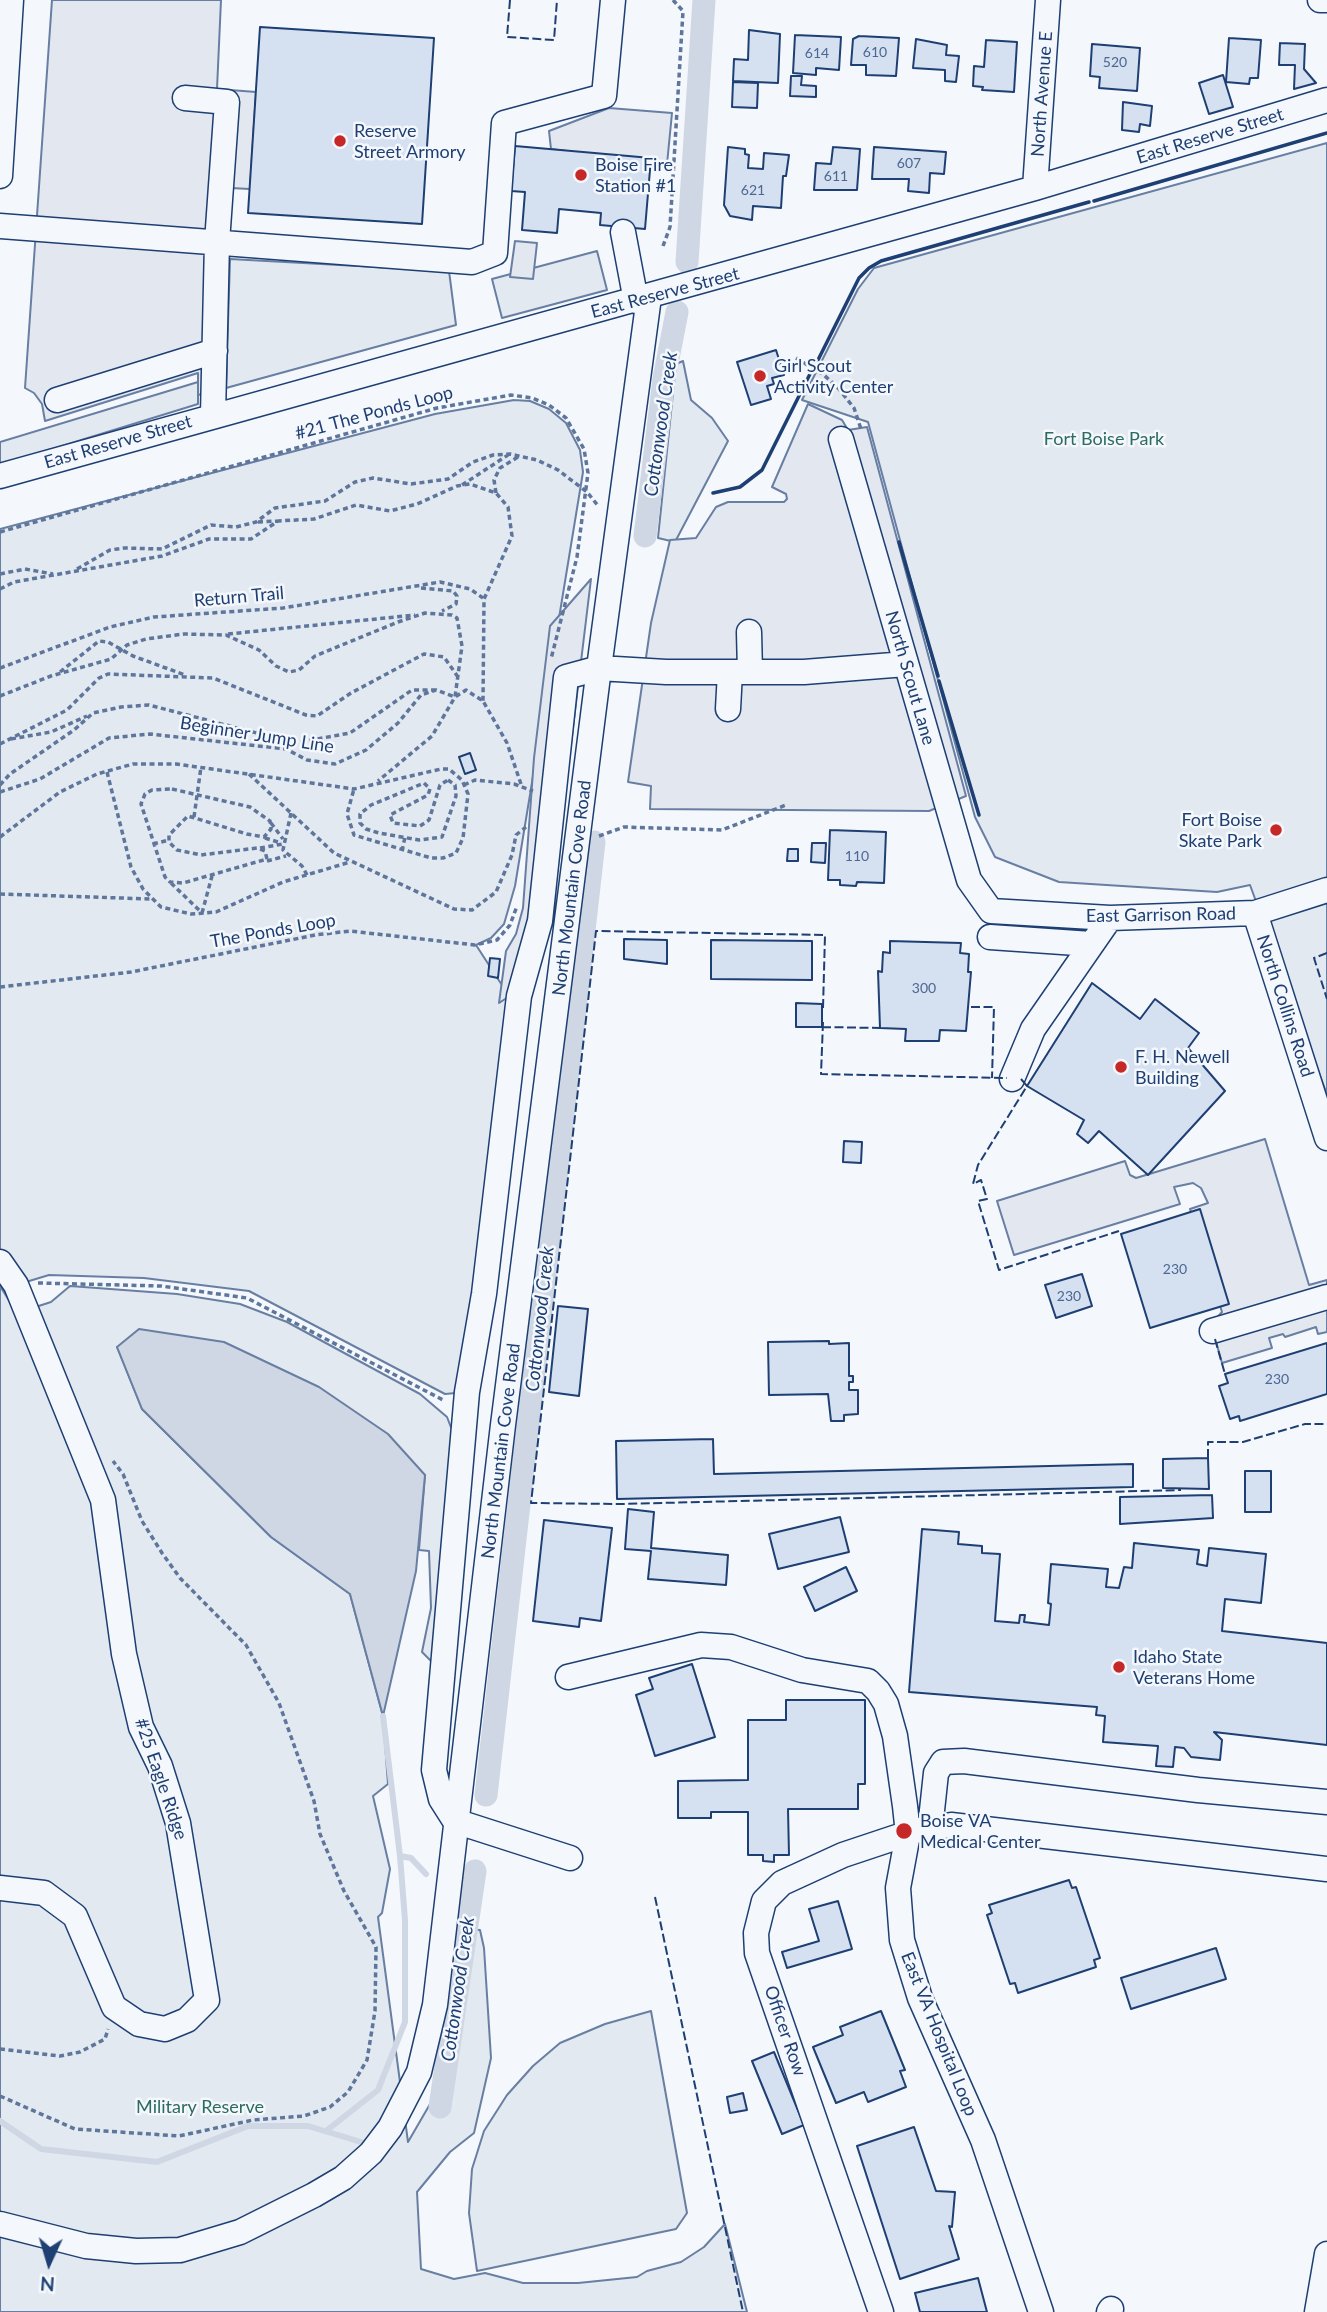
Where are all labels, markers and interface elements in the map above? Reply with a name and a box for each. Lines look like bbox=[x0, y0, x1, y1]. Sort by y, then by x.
street label: North Avenue E bbox=[1027, 30, 1057, 158]
house number: 610 bbox=[863, 44, 887, 60]
house number: 614 bbox=[805, 45, 829, 61]
house number: 520 bbox=[1103, 54, 1127, 70]
street label: East Reserve Street bbox=[1134, 103, 1286, 169]
place label: Reserve Street Armory bbox=[354, 120, 466, 162]
marker: Reserve Street Armory bbox=[332, 133, 348, 149]
place label: Boise Fire Station #1 bbox=[595, 154, 676, 196]
house number: 607 bbox=[897, 155, 921, 171]
marker: Boise Fire Station #1 bbox=[573, 167, 589, 183]
house number: 611 bbox=[824, 168, 848, 184]
house number: 621 bbox=[741, 182, 765, 198]
street label: East Reserve Street bbox=[588, 263, 742, 323]
water label: Cottonwood Creek bbox=[640, 350, 682, 498]
place label: Girl Scout Activity Center bbox=[774, 355, 893, 398]
marker: Girl Scout Activity Center bbox=[752, 368, 768, 384]
street label: #21 The Ponds Loop bbox=[293, 382, 455, 444]
street label: East Reserve Street bbox=[42, 411, 194, 473]
park label: Fort Boise Park bbox=[1044, 428, 1164, 450]
street label: Return Trail bbox=[193, 582, 285, 612]
street label: North Scout Lane bbox=[881, 608, 939, 748]
street label: Beginner Jump Line bbox=[179, 712, 335, 758]
street label: North Mountain Cove Road bbox=[548, 779, 596, 997]
place label: Fort Boise Skate Park bbox=[1179, 809, 1262, 852]
marker: Fort Boise Skate Park bbox=[1268, 822, 1284, 838]
house number: 110 bbox=[845, 848, 869, 864]
street label: East Garrison Road bbox=[1086, 903, 1236, 927]
street label: The Ponds Loop bbox=[209, 909, 337, 953]
street label: North Collins Road bbox=[1252, 932, 1318, 1080]
house number: 300 bbox=[912, 980, 936, 996]
place label: F. H. Newell Building bbox=[1135, 1046, 1230, 1088]
marker: F. H. Newell Building bbox=[1113, 1059, 1129, 1075]
water label: Cottonwood Creek bbox=[521, 1245, 559, 1393]
house number: 230 bbox=[1163, 1261, 1187, 1277]
house number: 230 bbox=[1057, 1288, 1081, 1304]
street label: North Mountain Cove Road bbox=[477, 1342, 525, 1560]
house number: 230 bbox=[1265, 1371, 1289, 1387]
place label: Idaho State Veterans Home bbox=[1133, 1646, 1255, 1688]
marker: Idaho State Veterans Home bbox=[1111, 1659, 1127, 1675]
street label: #25 Eagle Ridge bbox=[130, 1715, 192, 1843]
place label: Boise VA Medical Center bbox=[920, 1810, 1040, 1853]
marker: Boise VA Medical Center bbox=[894, 1821, 914, 1841]
water label: Cottonwood Creek bbox=[437, 1915, 479, 2063]
street label: East VA Hospital Loop bbox=[896, 1949, 982, 2119]
street label: Officer Row bbox=[759, 1983, 811, 2079]
park label: Military Reserve bbox=[136, 2096, 264, 2118]
north arrow bbox=[14, 2228, 84, 2298]
text: N bbox=[39, 2272, 56, 2296]

